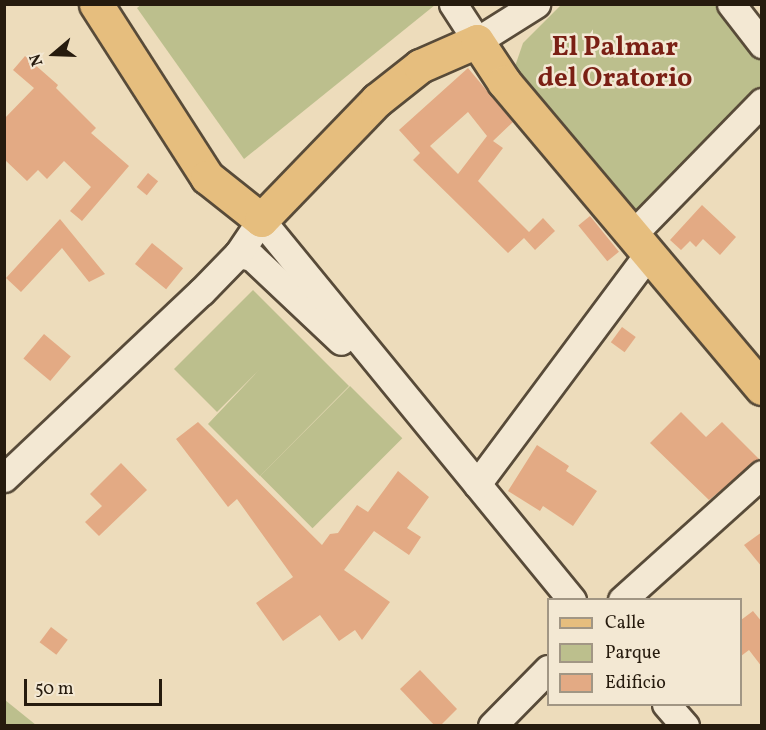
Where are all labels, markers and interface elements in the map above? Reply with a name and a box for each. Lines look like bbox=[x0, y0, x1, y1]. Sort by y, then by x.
north arrow bbox=[24, 24, 84, 84]
district label: El Palmar del Oratorio bbox=[538, 32, 692, 95]
text: N bbox=[25, 51, 49, 69]
legend bbox=[547, 598, 742, 706]
text: Calle bbox=[605, 611, 645, 636]
text: Parque bbox=[605, 641, 660, 666]
scale bar bbox=[27, 667, 165, 705]
text: Edificio bbox=[605, 671, 666, 696]
text: 50 m bbox=[35, 677, 74, 702]

